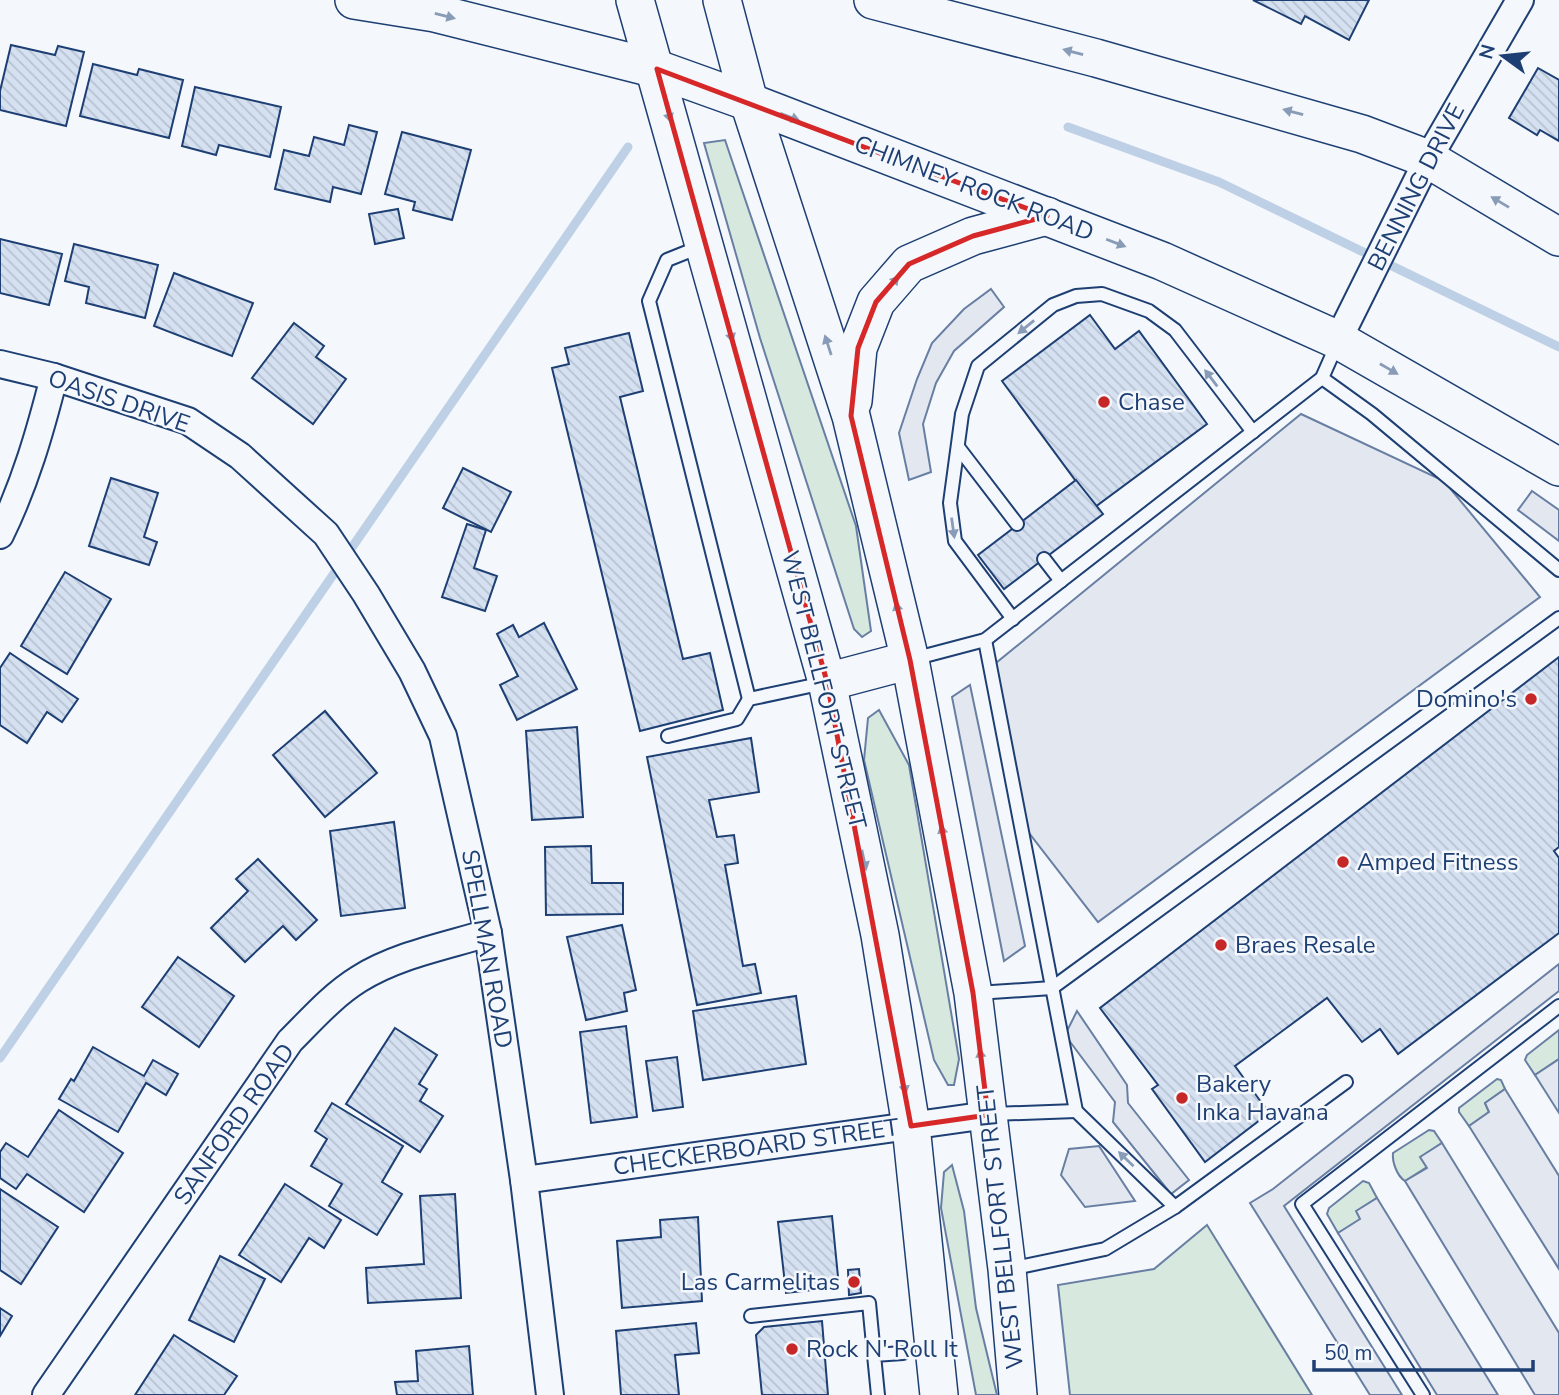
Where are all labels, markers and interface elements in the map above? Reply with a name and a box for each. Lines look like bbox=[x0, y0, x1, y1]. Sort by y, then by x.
one-way arrow bbox=[434, 11, 456, 22]
north arrow bbox=[1468, 21, 1538, 91]
text: N bbox=[1473, 42, 1502, 62]
one-way arrow bbox=[1062, 46, 1084, 57]
street label: BENNING DRIVE bbox=[1360, 98, 1472, 276]
one-way arrow bbox=[664, 102, 674, 123]
one-way arrow bbox=[1282, 107, 1303, 117]
one-way arrow bbox=[779, 112, 800, 123]
street label: CHIMNEY ROCK ROAD bbox=[850, 128, 1098, 248]
one-way arrow bbox=[1491, 196, 1510, 208]
one-way arrow bbox=[1106, 238, 1127, 249]
one-way arrow bbox=[883, 276, 899, 293]
one-way arrow bbox=[1018, 319, 1035, 334]
one-way arrow bbox=[725, 321, 735, 342]
one-way arrow bbox=[822, 334, 833, 355]
street label: OASIS DRIVE bbox=[44, 362, 194, 440]
one-way arrow bbox=[1380, 363, 1399, 375]
one-way arrow bbox=[1205, 369, 1219, 387]
place label: Chase bbox=[1118, 386, 1185, 418]
marker: Chase bbox=[1096, 394, 1112, 410]
one-way arrow bbox=[948, 517, 959, 539]
street label: WEST BELLFORT STREET bbox=[774, 547, 874, 833]
one-way arrow bbox=[892, 601, 903, 623]
place label: Domino's bbox=[1416, 683, 1517, 715]
marker: Domino's bbox=[1523, 691, 1539, 707]
one-way arrow bbox=[937, 824, 948, 846]
place label: Amped Fitness bbox=[1357, 846, 1519, 878]
street label: SPELLMAN ROAD bbox=[454, 847, 520, 1051]
one-way arrow bbox=[859, 849, 870, 871]
marker: Amped Fitness bbox=[1335, 854, 1351, 870]
place label: Braes Resale bbox=[1235, 929, 1375, 961]
marker: Braes Resale bbox=[1213, 937, 1229, 953]
street label: SANFORD ROAD bbox=[166, 1037, 302, 1211]
one-way arrow bbox=[976, 1048, 987, 1070]
place label: Bakery Inka Havana bbox=[1196, 1068, 1329, 1128]
one-way arrow bbox=[899, 1073, 910, 1095]
street label: WEST BELLFORT STREET bbox=[969, 1083, 1031, 1371]
marker: Bakery Inka Havana bbox=[1174, 1090, 1190, 1106]
street label: CHECKERBOARD STREET bbox=[611, 1111, 902, 1183]
one-way arrow bbox=[1118, 1152, 1135, 1168]
place label: Las Carmelitas bbox=[681, 1266, 840, 1298]
marker: Las Carmelitas bbox=[846, 1274, 862, 1290]
scale bar bbox=[1314, 1328, 1533, 1372]
place label: Rock N' Roll It bbox=[806, 1333, 958, 1365]
text: 50 m bbox=[1324, 1339, 1373, 1367]
marker: Rock N' Roll It bbox=[784, 1341, 800, 1357]

